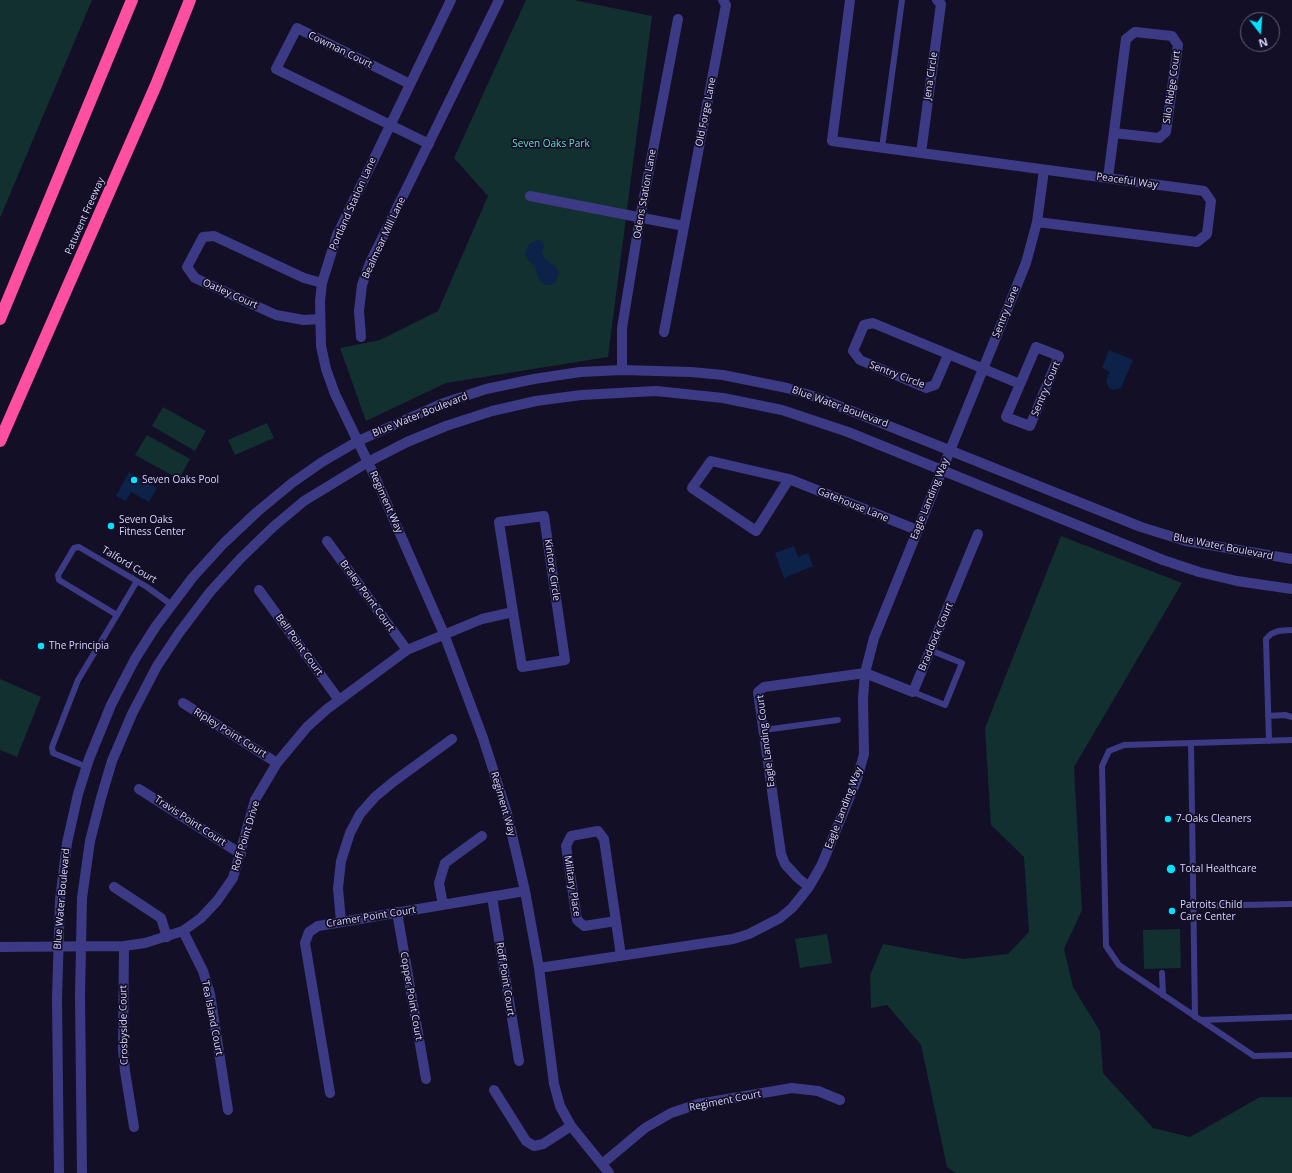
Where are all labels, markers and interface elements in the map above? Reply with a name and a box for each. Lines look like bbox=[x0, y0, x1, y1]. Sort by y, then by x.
north arrow bbox=[1240, 12, 1280, 52]
street label: Cowman Court bbox=[306, 29, 374, 71]
text: N bbox=[1257, 35, 1270, 51]
street label: Silo Ridge Court bbox=[1161, 50, 1183, 124]
street label: Jena Circle bbox=[922, 51, 940, 101]
street label: Old Forge Lane bbox=[693, 76, 719, 148]
park label: Seven Oaks Park bbox=[512, 138, 590, 150]
street label: Odens Station Lane bbox=[631, 148, 659, 240]
street label: Portland Station Lane bbox=[327, 156, 379, 252]
street label: Peaceful Way bbox=[1095, 171, 1159, 191]
street label: Patuxent Freeway bbox=[63, 176, 107, 256]
street label: Bealmear Mill Lane bbox=[360, 195, 408, 281]
street label: Oatley Court bbox=[201, 277, 259, 311]
street label: Sentry Lane bbox=[990, 284, 1022, 340]
street label: Sentry Circle bbox=[868, 359, 926, 391]
street label: Sentry Court bbox=[1029, 360, 1063, 418]
street label: Blue Water Boulevard bbox=[790, 384, 890, 430]
street label: Blue Water Boulevard bbox=[371, 390, 469, 440]
street label: Eagle Landing Way bbox=[908, 457, 952, 541]
street label: Regiment Way bbox=[367, 469, 405, 535]
place label: Seven Oaks Pool bbox=[142, 474, 219, 486]
marker: Seven Oaks Pool bbox=[129, 475, 139, 485]
street label: Gatehouse Lane bbox=[816, 485, 890, 525]
place label: Seven Oaks Fitness Center bbox=[119, 514, 185, 538]
marker: Seven Oaks Fitness Center bbox=[106, 521, 116, 531]
street label: Blue Water Boulevard bbox=[1172, 531, 1274, 563]
street label: Kintore Circle bbox=[542, 538, 562, 602]
street label: Talford Court bbox=[99, 544, 159, 586]
street label: Braley Point Court bbox=[337, 558, 397, 634]
street label: Braddock Court bbox=[916, 601, 956, 673]
street label: Bell Point Court bbox=[273, 612, 325, 678]
place label: The Principia bbox=[49, 640, 109, 652]
marker: The Principia bbox=[36, 641, 46, 651]
street label: Eagle Landing Court bbox=[754, 694, 778, 788]
street label: Ripley Point Court bbox=[191, 706, 269, 760]
street label: Eagle Landing Way bbox=[823, 765, 865, 851]
street label: Regiment Way bbox=[488, 770, 518, 838]
street label: Travis Point Court bbox=[152, 793, 228, 849]
street label: Roff Point Drive bbox=[230, 799, 262, 873]
place label: 7-Oaks Cleaners bbox=[1176, 813, 1251, 825]
marker: 7-Oaks Cleaners bbox=[1163, 814, 1173, 824]
street label: Blue Water Boulevard bbox=[52, 848, 72, 950]
street label: Military Place bbox=[561, 854, 583, 918]
marker: Total Healthcare bbox=[1165, 863, 1177, 875]
place label: Total Healthcare bbox=[1180, 863, 1257, 875]
place label: Patroits Child Care Center bbox=[1180, 899, 1242, 922]
street label: Cramer Point Court bbox=[325, 904, 417, 930]
marker: Patroits Child Care Center bbox=[1167, 906, 1177, 916]
street label: Roff Point Court bbox=[493, 941, 517, 1017]
street label: Copper Point Court bbox=[397, 951, 425, 1041]
street label: Tea Island Court bbox=[199, 980, 225, 1056]
street label: Crosbyside Court bbox=[117, 985, 131, 1065]
street label: Regiment Court bbox=[688, 1088, 762, 1114]

